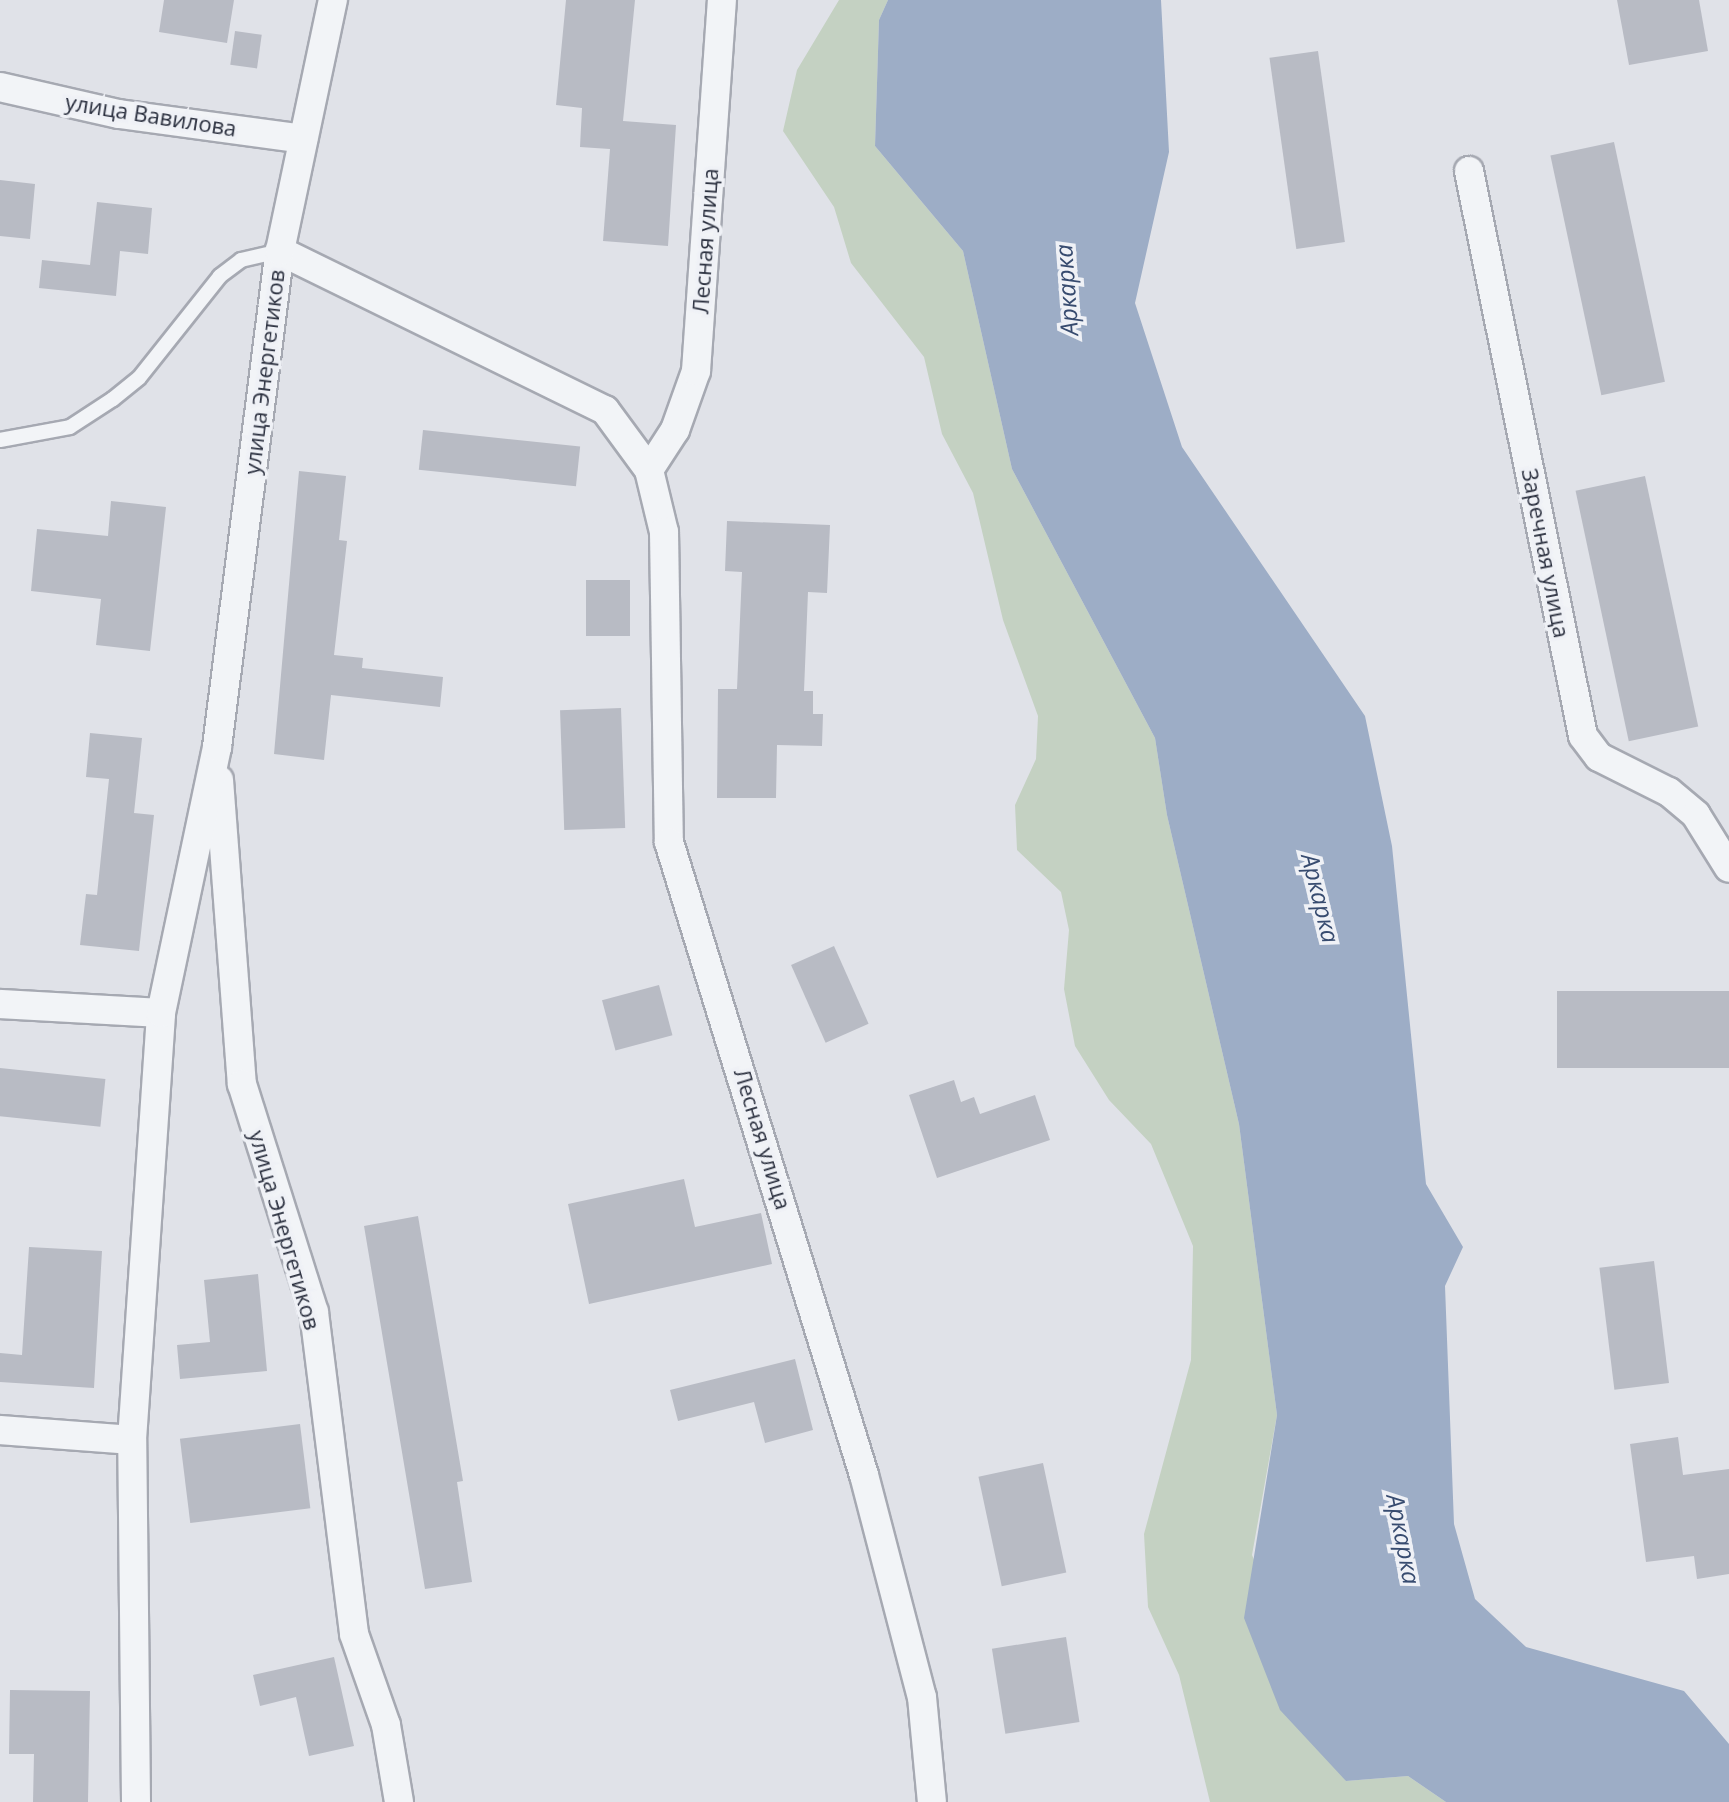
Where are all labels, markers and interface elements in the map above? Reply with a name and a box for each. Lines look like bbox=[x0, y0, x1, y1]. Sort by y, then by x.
street label: улица Вавилова bbox=[63, 88, 239, 142]
street label: Лесная улица bbox=[687, 167, 723, 315]
water label: Аркарка bbox=[1048, 243, 1084, 337]
street label: улица Энергетиков bbox=[238, 268, 290, 476]
street label: Заречная улица bbox=[1517, 466, 1575, 640]
water label: Аркарка bbox=[1296, 850, 1346, 946]
street label: Лесная улица bbox=[729, 1065, 797, 1213]
street label: улица Энергетиков bbox=[244, 1127, 326, 1333]
water label: Аркарка bbox=[1381, 1491, 1427, 1587]

